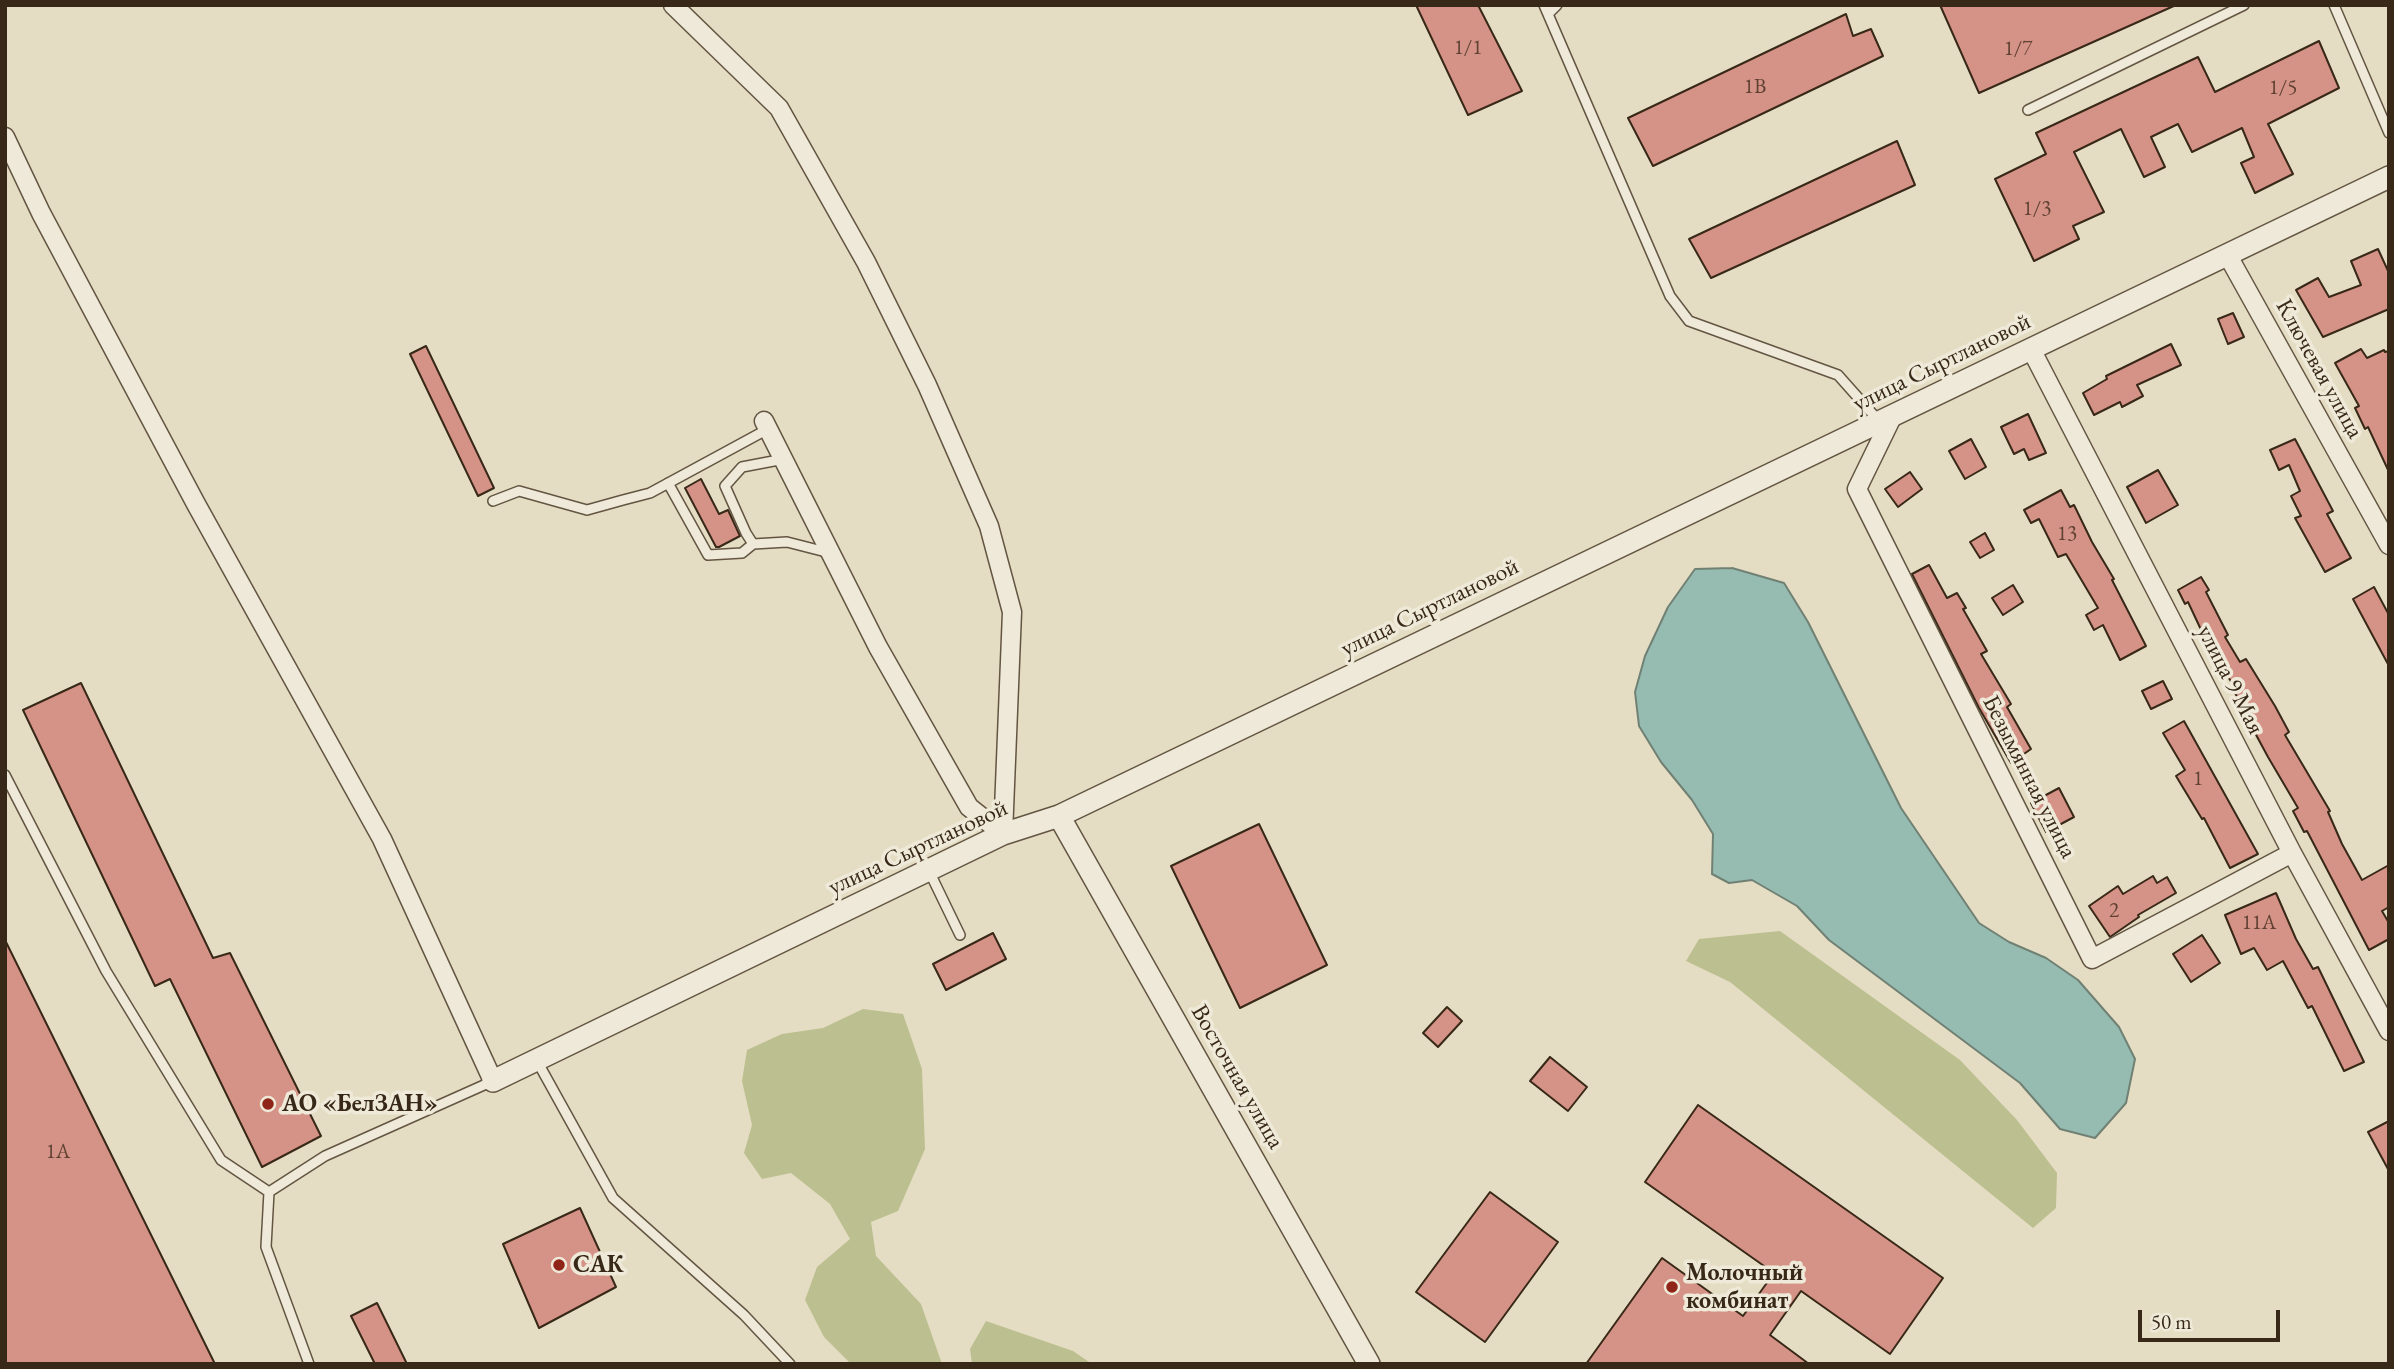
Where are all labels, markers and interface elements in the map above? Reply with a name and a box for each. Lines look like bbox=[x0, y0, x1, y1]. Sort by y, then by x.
house number: 1/1 bbox=[1454, 35, 1482, 61]
house number: 1/7 bbox=[2004, 36, 2032, 62]
house number: 1В bbox=[1744, 74, 1766, 100]
house number: 1/5 bbox=[2269, 75, 2297, 101]
house number: 1/3 bbox=[2023, 196, 2051, 222]
street label: Ключевая улица bbox=[2269, 294, 2369, 444]
street label: улица Сыртлановой bbox=[1848, 307, 2036, 419]
house number: 13 bbox=[2057, 521, 2077, 547]
street label: улица Сыртлановой bbox=[1336, 552, 1524, 664]
street label: улица 9 Мая bbox=[2190, 621, 2270, 739]
street label: Безымянная улица bbox=[1976, 691, 2082, 863]
house number: 1 bbox=[2193, 766, 2203, 792]
street label: улица Сыртлановой bbox=[824, 794, 1012, 902]
house number: 2 bbox=[2109, 898, 2119, 924]
house number: 11А bbox=[2242, 910, 2276, 936]
street label: Восточная улица bbox=[1184, 1000, 1290, 1154]
place label: АО «БелЗАН» bbox=[282, 1090, 438, 1118]
marker: АО «БелЗАН» bbox=[260, 1096, 276, 1112]
house number: 1А bbox=[46, 1139, 70, 1165]
place label: САК bbox=[573, 1251, 624, 1279]
marker: САК bbox=[551, 1257, 567, 1273]
place label: Молочный комбинат bbox=[1686, 1259, 1803, 1315]
marker: Молочный комбинат bbox=[1664, 1279, 1680, 1295]
scale bar bbox=[2142, 1296, 2284, 1340]
text: 50 m bbox=[2151, 1308, 2192, 1335]

